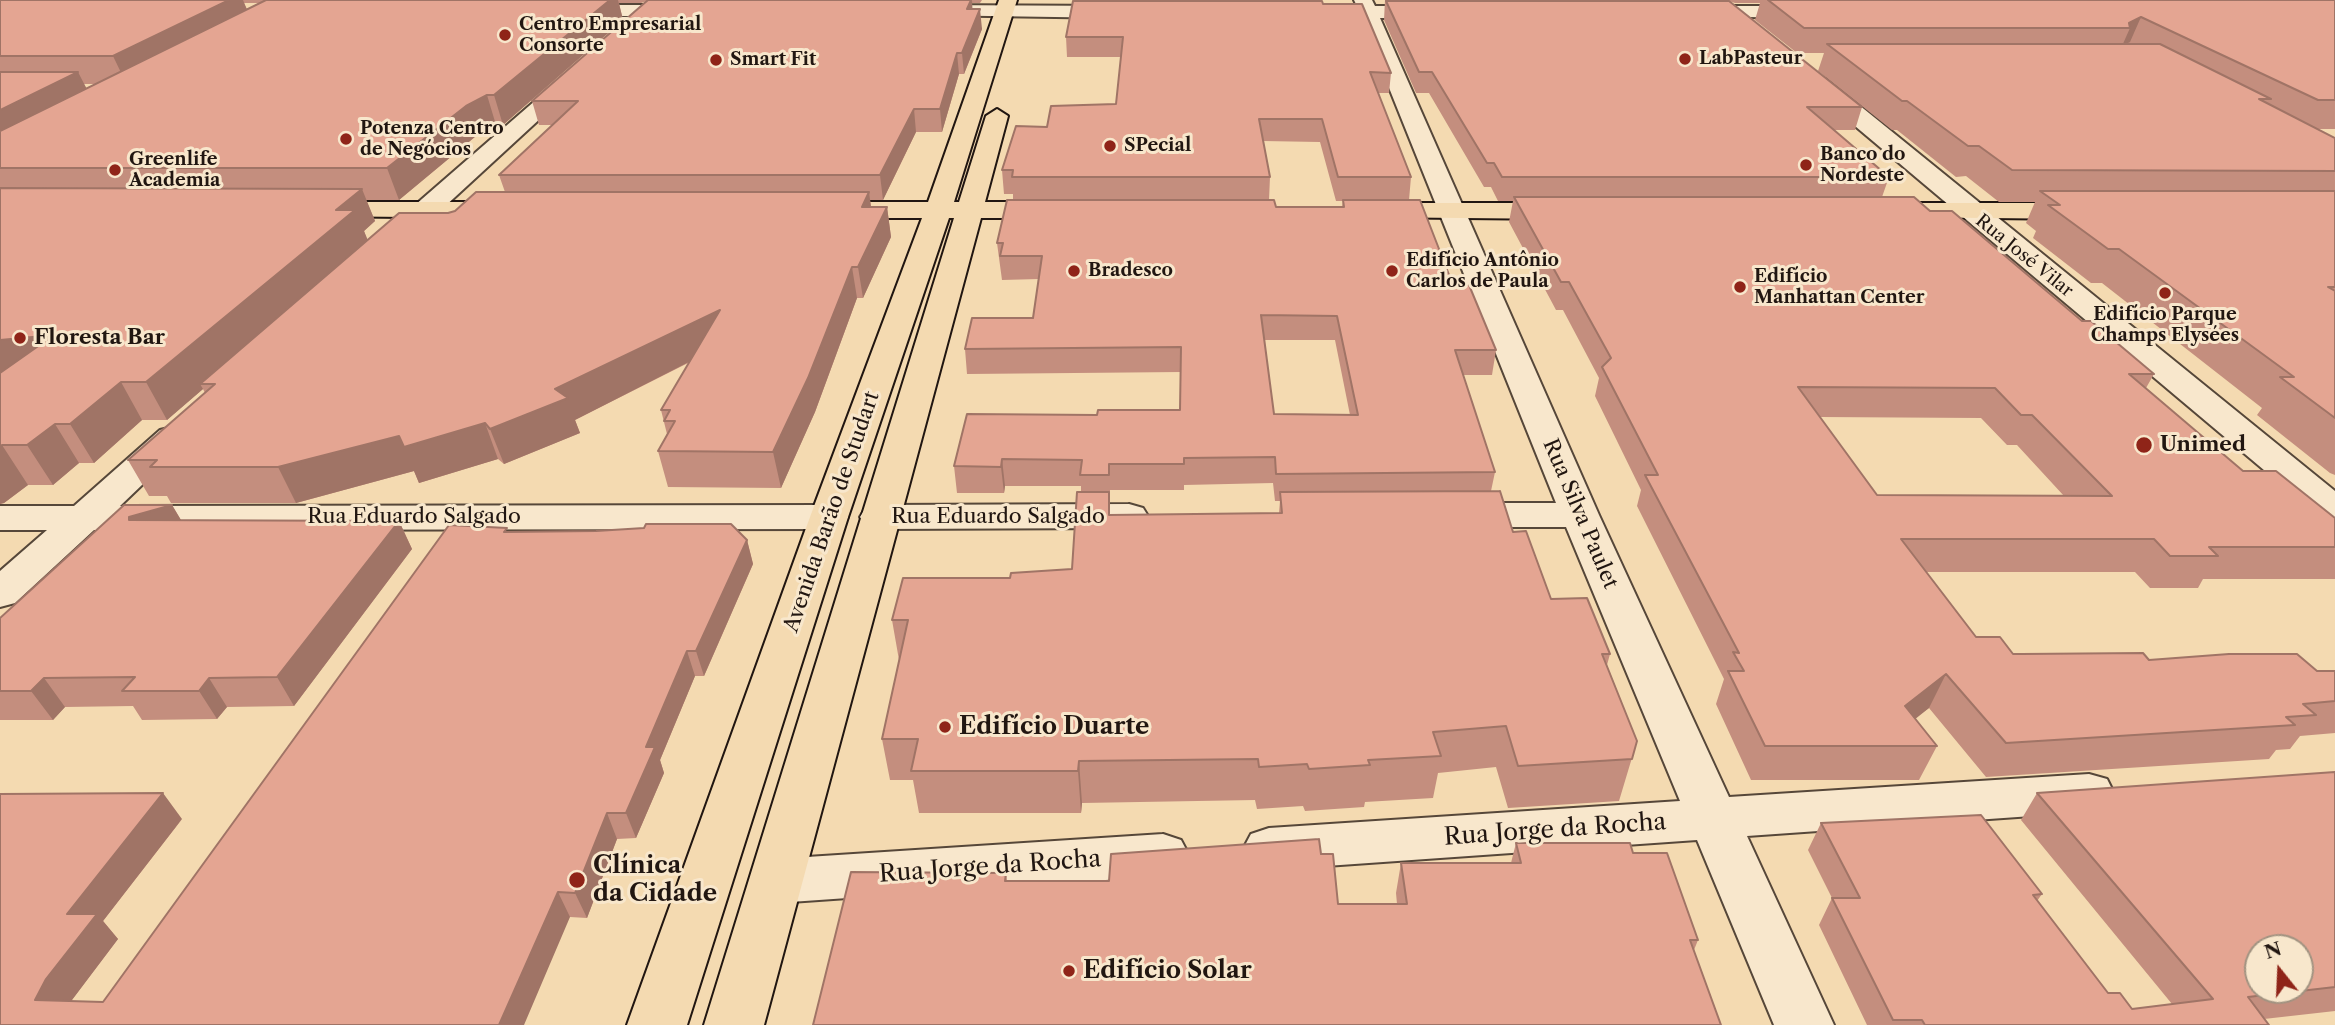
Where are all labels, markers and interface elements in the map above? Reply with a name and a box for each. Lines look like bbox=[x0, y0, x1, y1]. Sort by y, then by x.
place label: Centro Empresarial Consorte bbox=[519, 14, 701, 56]
marker: Centro Empresarial Consorte bbox=[497, 27, 513, 43]
place label: LabPasteur bbox=[1699, 48, 1803, 70]
place label: Smart Fit bbox=[730, 49, 816, 71]
marker: LabPasteur bbox=[1677, 51, 1693, 67]
marker: Smart Fit bbox=[708, 52, 724, 68]
place label: Potenza Centro de Negócios bbox=[360, 118, 504, 160]
marker: Potenza Centro de Negócios bbox=[338, 131, 354, 147]
place label: SPecial bbox=[1124, 135, 1191, 157]
marker: SPecial bbox=[1102, 138, 1118, 154]
place label: Banco do Nordeste bbox=[1820, 144, 1905, 186]
place label: Greenlife Academia bbox=[129, 149, 221, 192]
marker: Banco do Nordeste bbox=[1798, 157, 1814, 173]
marker: Greenlife Academia bbox=[107, 162, 123, 178]
street label: Rua José Vilar bbox=[1971, 210, 2077, 302]
place label: Edifício Antônio Carlos de Paula bbox=[1406, 250, 1559, 292]
place label: Bradesco bbox=[1088, 260, 1173, 282]
marker: Bradesco bbox=[1066, 263, 1082, 279]
marker: Edifício Antônio Carlos de Paula bbox=[1384, 263, 1400, 279]
place label: Edifício Manhattan Center bbox=[1754, 266, 1925, 308]
marker: Edifício Manhattan Center bbox=[1732, 279, 1748, 295]
marker: Edifício Parque Champs Elysées bbox=[2157, 285, 2173, 301]
place label: Edifício Parque Champs Elysées bbox=[2091, 304, 2239, 346]
place label: Floresta Bar bbox=[34, 325, 165, 351]
marker: Floresta Bar bbox=[12, 330, 28, 346]
street label: Avenida Barão de Studart bbox=[779, 388, 885, 636]
place label: Unimed bbox=[2160, 432, 2246, 458]
street label: Rua Silva Paulet bbox=[1537, 435, 1623, 593]
marker: Unimed bbox=[2134, 435, 2154, 455]
street label: Rua Eduardo Salgado bbox=[307, 504, 521, 530]
street label: Rua Eduardo Salgado bbox=[891, 504, 1105, 530]
place label: Edifício Duarte bbox=[959, 713, 1149, 741]
marker: Edifício Duarte bbox=[937, 719, 953, 735]
street label: Rua Jorge da Rocha bbox=[1443, 808, 1667, 852]
street label: Rua Jorge da Rocha bbox=[878, 845, 1102, 889]
place label: Clínica da Cidade bbox=[593, 852, 717, 908]
marker: Clínica da Cidade bbox=[567, 870, 587, 890]
north arrow bbox=[2244, 934, 2314, 1004]
text: N bbox=[2262, 937, 2284, 964]
place label: Edifício Solar bbox=[1083, 957, 1252, 985]
marker: Edifício Solar bbox=[1061, 963, 1077, 979]

